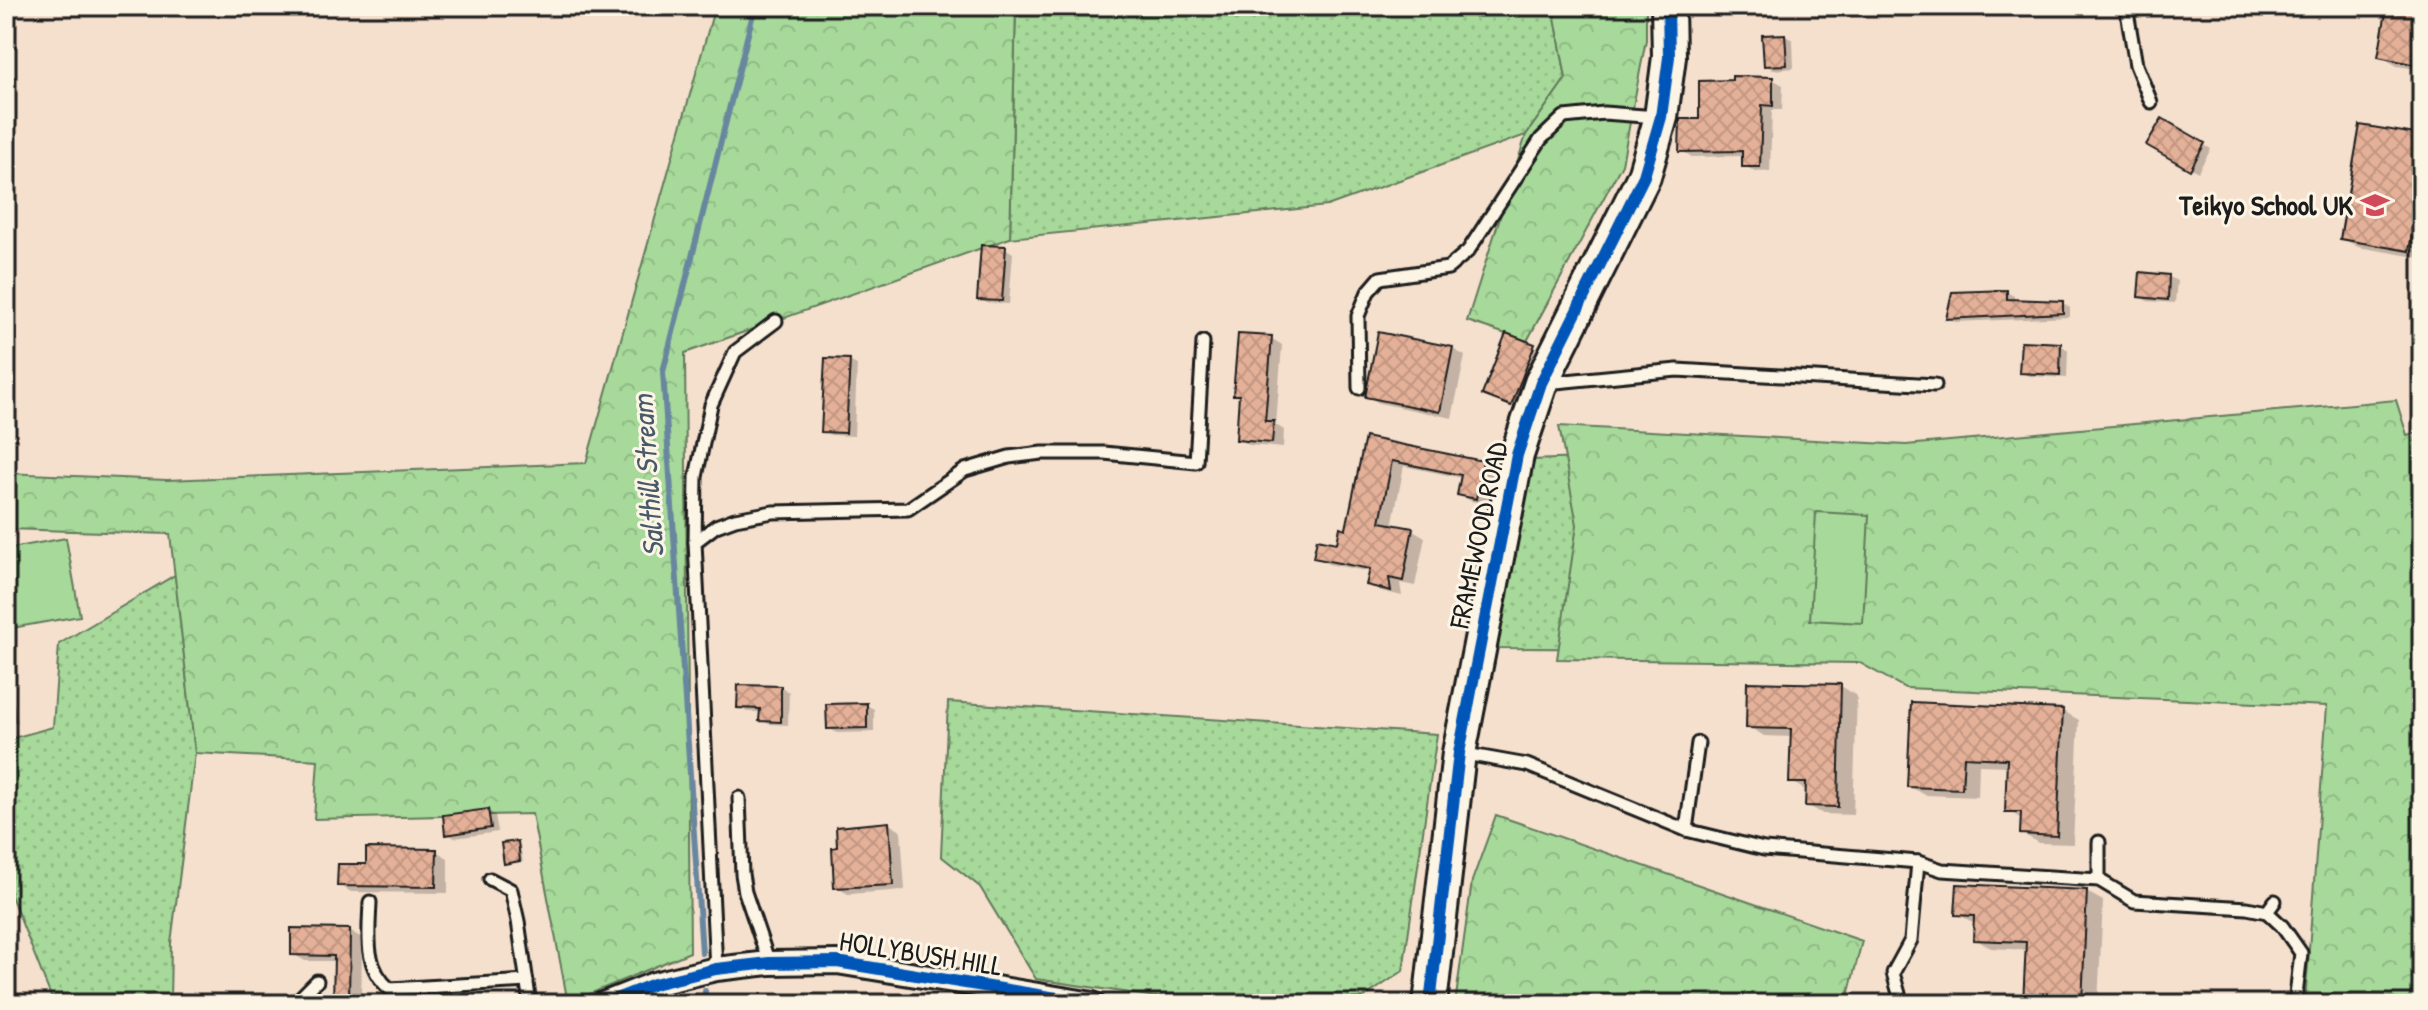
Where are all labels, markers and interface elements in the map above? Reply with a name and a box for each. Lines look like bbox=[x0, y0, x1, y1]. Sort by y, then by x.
place label: Teikyo School UK bbox=[2178, 186, 2353, 225]
school or university icon: Teikyo School UK bbox=[2360, 190, 2390, 220]
water label: Salthill Stream bbox=[621, 392, 673, 559]
street label: FRAMEWOOD ROAD bbox=[1440, 438, 1516, 633]
street label: HOLLYBUSH HILL bbox=[837, 921, 1005, 985]

